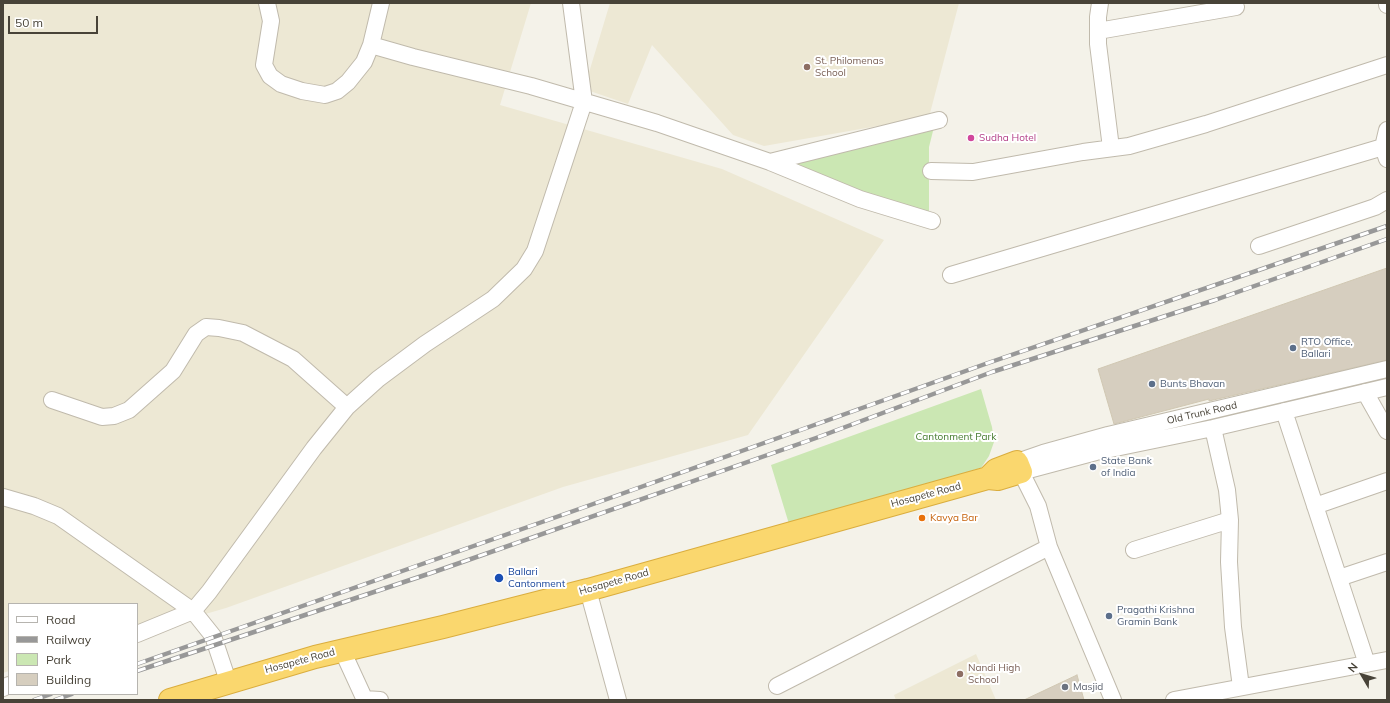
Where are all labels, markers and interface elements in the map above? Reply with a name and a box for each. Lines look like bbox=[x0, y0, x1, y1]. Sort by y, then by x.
scale bar bbox=[10, 8, 100, 34]
text: 50 m bbox=[15, 15, 43, 30]
place label: St. Philomenas School bbox=[815, 55, 884, 78]
marker: St. Philomenas School bbox=[802, 62, 812, 72]
place label: Sudha Hotel bbox=[979, 132, 1036, 144]
marker: Sudha Hotel bbox=[966, 133, 976, 143]
place label: RTO Office, Ballari bbox=[1301, 336, 1353, 360]
marker: RTO Office, Ballari bbox=[1288, 343, 1298, 353]
place label: Bunts Bhavan bbox=[1160, 378, 1225, 390]
marker: Bunts Bhavan bbox=[1147, 379, 1157, 389]
street label: Old Trunk Road bbox=[1166, 399, 1238, 427]
park label: Cantonment Park bbox=[916, 431, 996, 443]
place label: State Bank of India bbox=[1101, 455, 1152, 478]
marker: State Bank of India bbox=[1088, 462, 1098, 472]
street label: Hosapete Road bbox=[890, 480, 962, 510]
place label: Kavya Bar bbox=[930, 512, 978, 524]
marker: Kavya Bar bbox=[917, 513, 927, 523]
place label: Ballari Cantonment bbox=[508, 566, 565, 590]
street label: Hosapete Road bbox=[578, 566, 650, 598]
marker: Ballari Cantonment bbox=[493, 572, 505, 584]
legend bbox=[8, 603, 138, 695]
place label: Pragathi Krishna Gramin Bank bbox=[1117, 604, 1194, 628]
marker: Pragathi Krishna Gramin Bank bbox=[1104, 611, 1114, 621]
text: Road bbox=[46, 612, 75, 627]
text: Railway bbox=[46, 632, 91, 647]
street label: Hosapete Road bbox=[264, 646, 336, 676]
text: Park bbox=[46, 652, 71, 667]
north arrow bbox=[1342, 655, 1382, 695]
text: N bbox=[1344, 660, 1361, 675]
place label: Nandi High School bbox=[968, 662, 1020, 686]
marker: Nandi High School bbox=[955, 669, 965, 679]
text: Building bbox=[46, 672, 91, 687]
place label: Masjid bbox=[1073, 681, 1103, 693]
marker: Masjid bbox=[1060, 682, 1070, 692]

